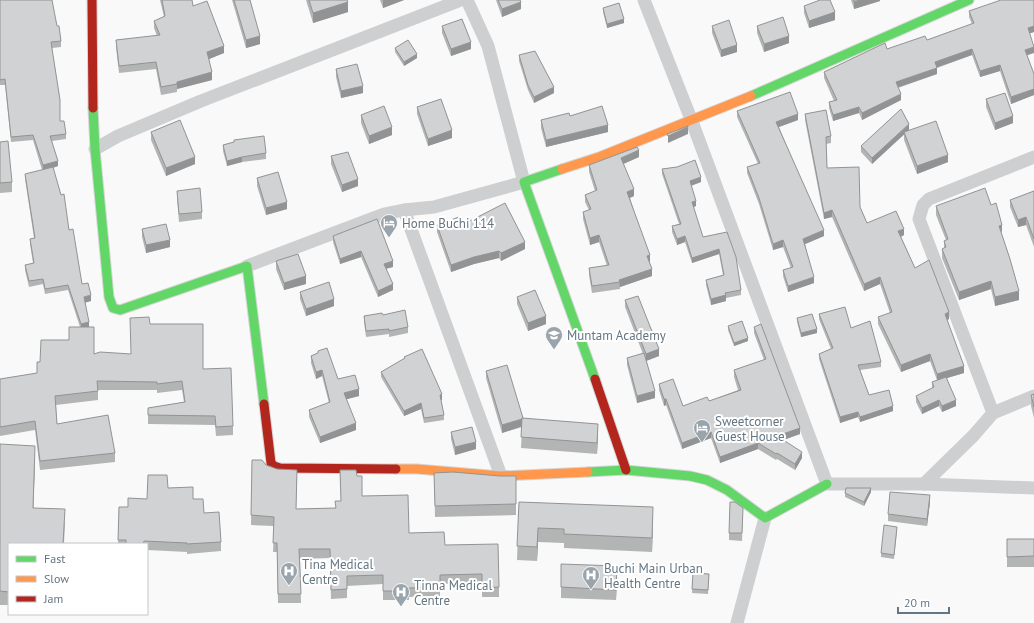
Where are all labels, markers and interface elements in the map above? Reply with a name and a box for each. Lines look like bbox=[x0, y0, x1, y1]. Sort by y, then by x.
hotel icon: Home Buchi 114 bbox=[379, 213, 399, 238]
place label: Home Buchi 114 bbox=[402, 215, 494, 232]
school or university icon: Muntam Academy bbox=[544, 325, 564, 350]
place label: Muntam Academy bbox=[567, 327, 666, 344]
place label: Sweetcorner Guest House bbox=[715, 413, 785, 445]
hotel icon: Sweetcorner Guest House bbox=[692, 418, 712, 443]
legend bbox=[8, 543, 148, 615]
text: Fast bbox=[44, 551, 65, 566]
place label: Tina Medical Centre bbox=[302, 556, 373, 588]
place label: Buchi Main Urban Health Centre bbox=[604, 560, 703, 592]
hospital icon: Tina Medical Centre bbox=[279, 561, 299, 586]
hospital icon: Buchi Main Urban Health Centre bbox=[581, 565, 601, 590]
text: Slow bbox=[44, 571, 69, 586]
place label: Tinna Medical Centre bbox=[414, 577, 493, 609]
hospital icon: Tinna Medical Centre bbox=[391, 582, 411, 607]
scale bar bbox=[898, 589, 949, 615]
text: Jam bbox=[43, 591, 63, 606]
text: 20 m bbox=[904, 595, 930, 610]

